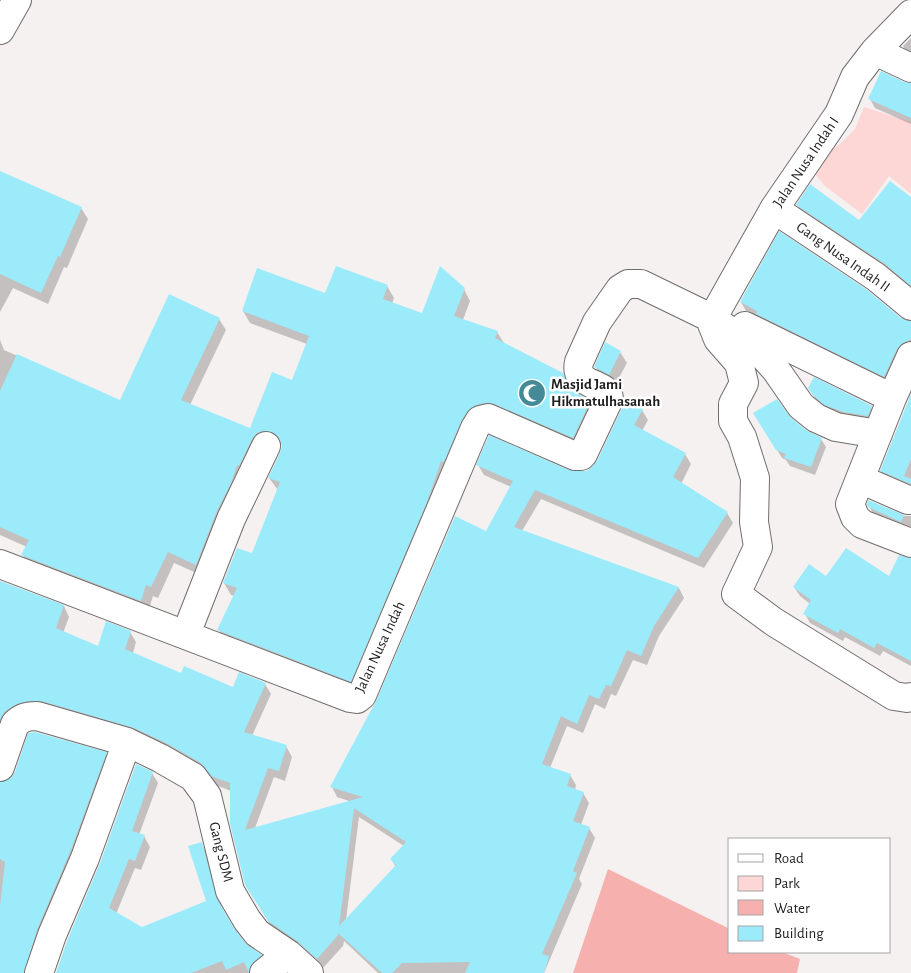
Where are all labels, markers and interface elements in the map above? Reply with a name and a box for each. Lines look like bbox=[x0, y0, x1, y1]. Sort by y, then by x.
street label: Jalan Nusa Indah I bbox=[770, 114, 842, 210]
street label: Gang Nusa Indah II bbox=[793, 219, 893, 295]
place label: Masjid Jami Hikmatulhasanah bbox=[551, 377, 660, 409]
mosque icon: Masjid Jami Hikmatulhasanah bbox=[517, 378, 547, 408]
street label: Jalan Nusa Indah bbox=[352, 599, 408, 695]
street label: Gang SDM bbox=[206, 820, 236, 884]
legend bbox=[728, 838, 891, 953]
text: Road bbox=[774, 851, 804, 866]
text: Park bbox=[774, 876, 800, 891]
text: Water bbox=[774, 901, 810, 916]
text: Building bbox=[774, 926, 824, 941]

